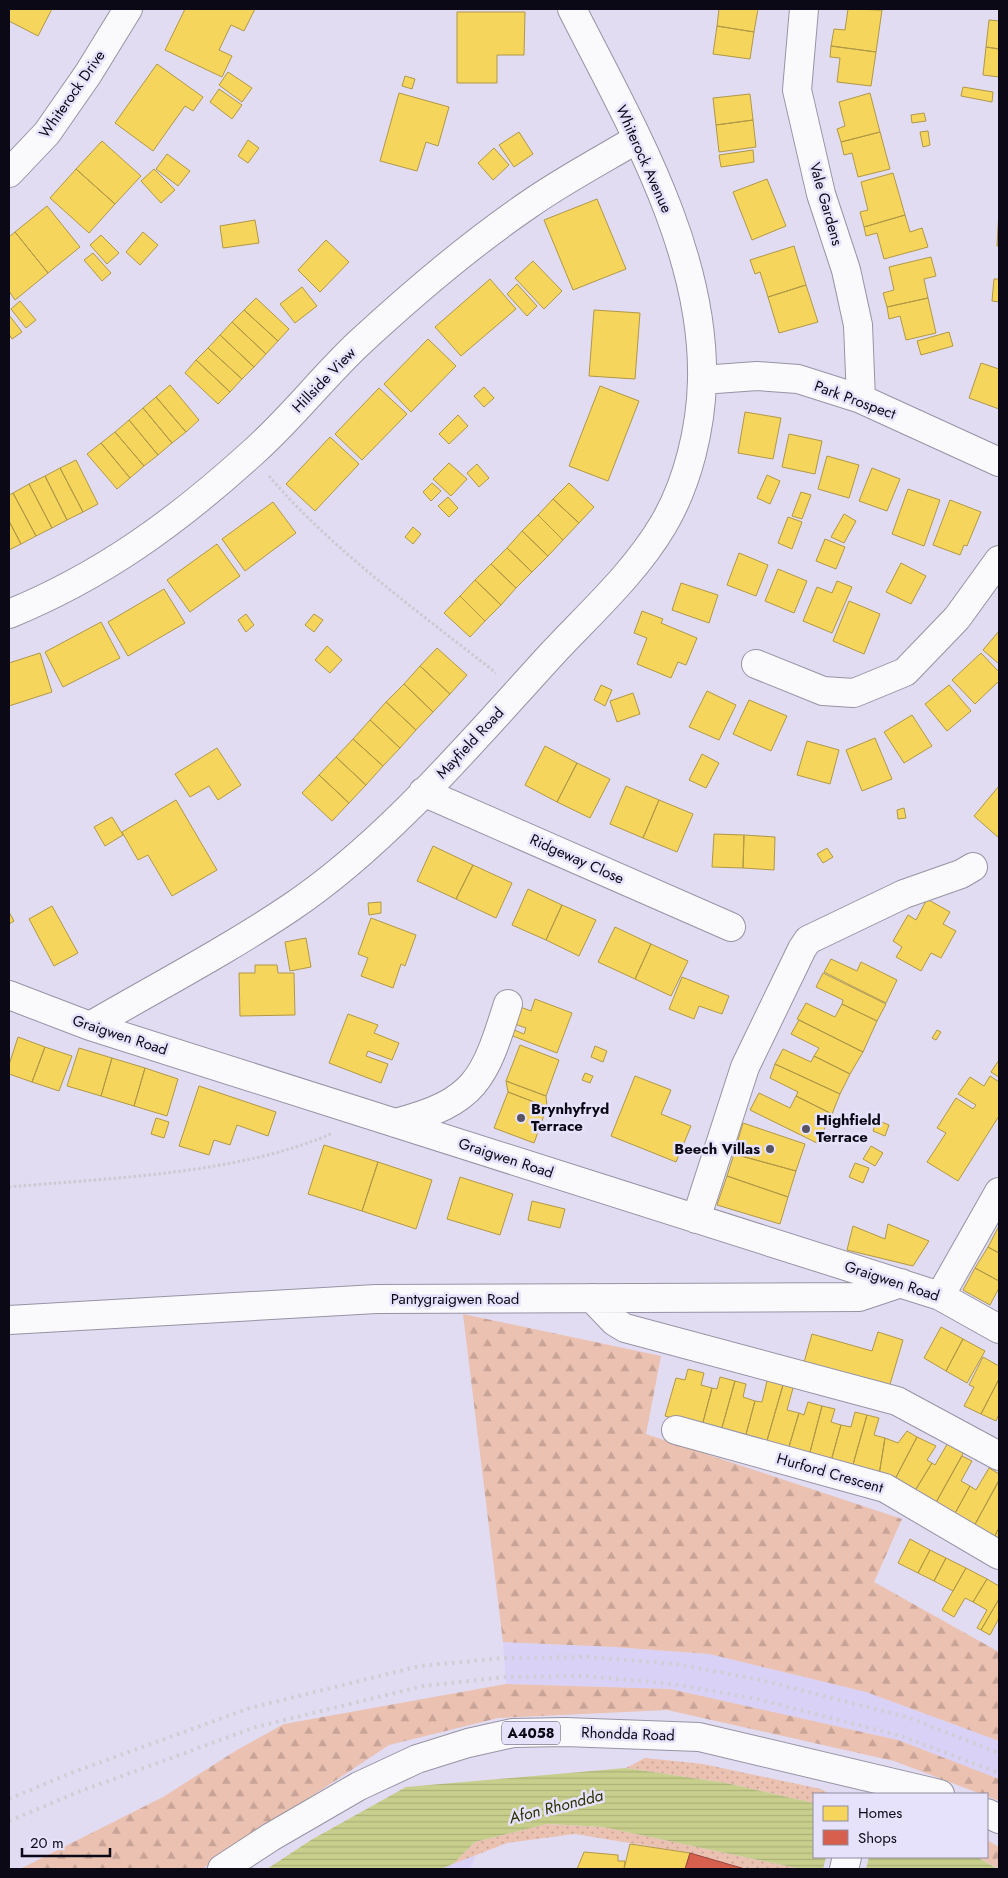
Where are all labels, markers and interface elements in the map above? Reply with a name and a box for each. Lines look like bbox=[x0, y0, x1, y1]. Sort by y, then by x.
street label: Whiterock Drive bbox=[34, 45, 111, 142]
street label: Whiterock Avenue bbox=[610, 102, 678, 217]
street label: Vale Gardens bbox=[804, 160, 848, 248]
street label: Hillside View bbox=[287, 342, 362, 418]
street label: Park Prospect bbox=[811, 375, 899, 425]
street label: Mayfield Road bbox=[431, 702, 509, 784]
street label: Ridgeway Close bbox=[526, 828, 628, 890]
street label: Graigwen Road bbox=[70, 1009, 170, 1061]
place label: Brynhyfryd Terrace bbox=[531, 1098, 609, 1137]
place label: Highfield Terrace bbox=[816, 1109, 881, 1148]
marker: Brynhyfryd Terrace bbox=[515, 1112, 527, 1124]
marker: Highfield Terrace bbox=[800, 1123, 812, 1135]
street label: Graigwen Road bbox=[456, 1132, 556, 1184]
place label: Beech Villas bbox=[674, 1138, 760, 1160]
marker: Beech Villas bbox=[764, 1143, 776, 1155]
street label: Graigwen Road bbox=[842, 1255, 942, 1307]
street label: Pantygraigwen Road bbox=[391, 1288, 519, 1310]
street label: Hurford Crescent bbox=[774, 1447, 886, 1499]
street label: Rhondda Road bbox=[581, 1721, 675, 1747]
road number: A4058 bbox=[502, 1722, 560, 1745]
water label: Afon Rhondda bbox=[506, 1784, 606, 1830]
legend bbox=[813, 1793, 988, 1858]
text: Homes bbox=[858, 1802, 902, 1824]
scale bar bbox=[22, 1826, 110, 1858]
text: Shops bbox=[858, 1827, 897, 1849]
text: 20 m bbox=[30, 1832, 64, 1854]

